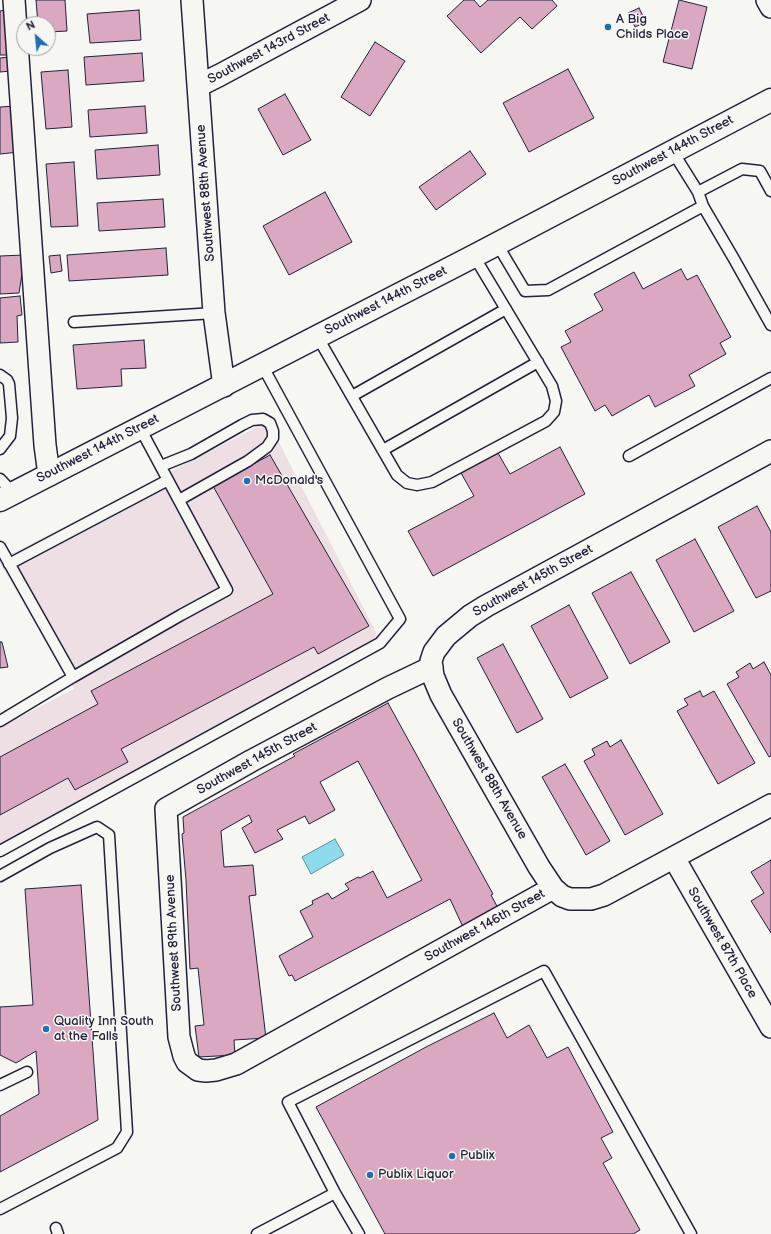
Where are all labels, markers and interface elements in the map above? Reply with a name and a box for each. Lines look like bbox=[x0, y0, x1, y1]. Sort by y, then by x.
street label: Southwest 143rd Street bbox=[205, 10, 333, 88]
place label: A Big Childs Place bbox=[616, 12, 689, 43]
north arrow bbox=[16, 16, 56, 56]
text: N bbox=[24, 18, 37, 33]
marker: A Big Childs Place bbox=[603, 22, 613, 32]
street label: Southwest 144th Street bbox=[610, 112, 736, 190]
street label: Southwest 88th Avenue bbox=[193, 124, 219, 262]
street label: Southwest 144th Street bbox=[322, 263, 450, 339]
street label: Southwest 144th Street bbox=[34, 411, 162, 487]
place label: McDonald's bbox=[255, 473, 323, 489]
marker: McDonald's bbox=[242, 476, 252, 486]
street label: Southwest 145th Street bbox=[470, 542, 596, 620]
street label: Southwest 88th Avenue bbox=[448, 716, 530, 842]
street label: Southwest 145th Street bbox=[194, 720, 320, 798]
street label: Southwest 89th Avenue bbox=[163, 874, 185, 1012]
street label: Southwest 87th Place bbox=[684, 885, 760, 1001]
street label: Southwest 146th Street bbox=[422, 886, 548, 966]
place label: Quality Inn South at the Falls bbox=[54, 1014, 154, 1045]
marker: Quality Inn South at the Falls bbox=[41, 1024, 51, 1034]
place label: Publix bbox=[460, 1148, 495, 1164]
marker: Publix bbox=[447, 1151, 457, 1161]
place label: Publix Liquor bbox=[378, 1167, 454, 1183]
marker: Publix Liquor bbox=[365, 1170, 375, 1180]

